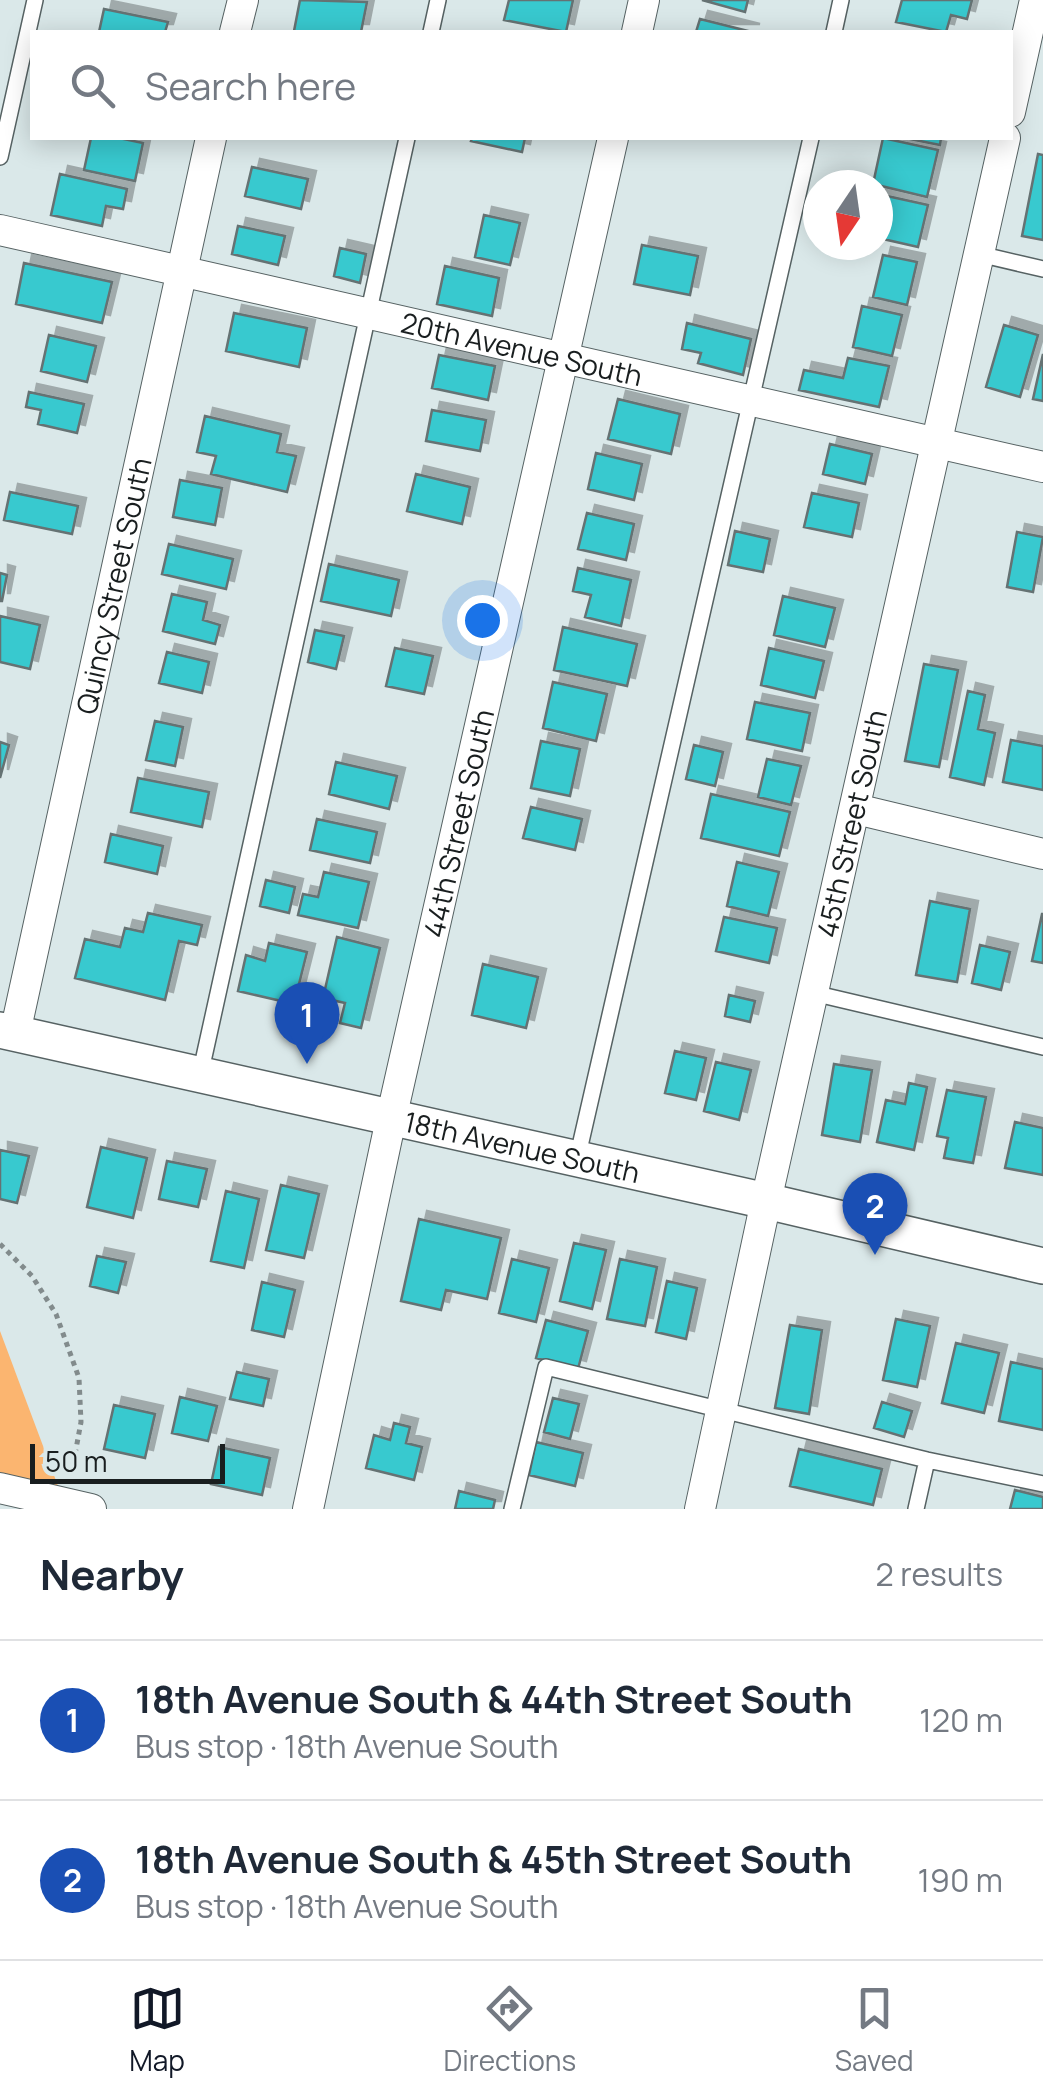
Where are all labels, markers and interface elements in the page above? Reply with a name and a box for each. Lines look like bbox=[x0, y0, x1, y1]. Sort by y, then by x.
search box bbox=[30, 30, 1013, 140]
icon: search bbox=[65, 58, 120, 113]
text: Search here bbox=[145, 59, 356, 111]
north arrow bbox=[803, 170, 893, 260]
street label: 20th Avenue South bbox=[397, 303, 646, 394]
street label: Quincy Street South bbox=[66, 454, 160, 717]
your location bbox=[457, 595, 508, 646]
street label: 44th Street South bbox=[414, 705, 502, 941]
street label: 45th Street South bbox=[807, 706, 895, 941]
pin: 1 bbox=[274, 982, 340, 1064]
street label: 18th Avenue South bbox=[401, 1102, 644, 1191]
pin: 2 bbox=[842, 1172, 908, 1255]
scale bar bbox=[30, 1439, 225, 1484]
text: 50 m bbox=[45, 1442, 108, 1480]
text: Nearby bbox=[40, 1545, 184, 1603]
text: 2 results bbox=[876, 1552, 1003, 1596]
text: 18th Avenue South & 44th Street South bbox=[135, 1672, 852, 1724]
text: 1 bbox=[65, 1698, 80, 1742]
text: 120 m bbox=[919, 1698, 1003, 1742]
text: Bus stop · 18th Avenue South bbox=[135, 1724, 558, 1768]
text: 18th Avenue South & 45th Street South bbox=[135, 1832, 852, 1884]
text: 2 bbox=[63, 1858, 82, 1902]
text: 190 m bbox=[918, 1858, 1003, 1902]
text: Bus stop · 18th Avenue South bbox=[135, 1884, 558, 1928]
tab: Map bbox=[129, 1981, 185, 2079]
tab: Directions bbox=[444, 1981, 576, 2079]
tab: Saved bbox=[835, 1981, 914, 2079]

